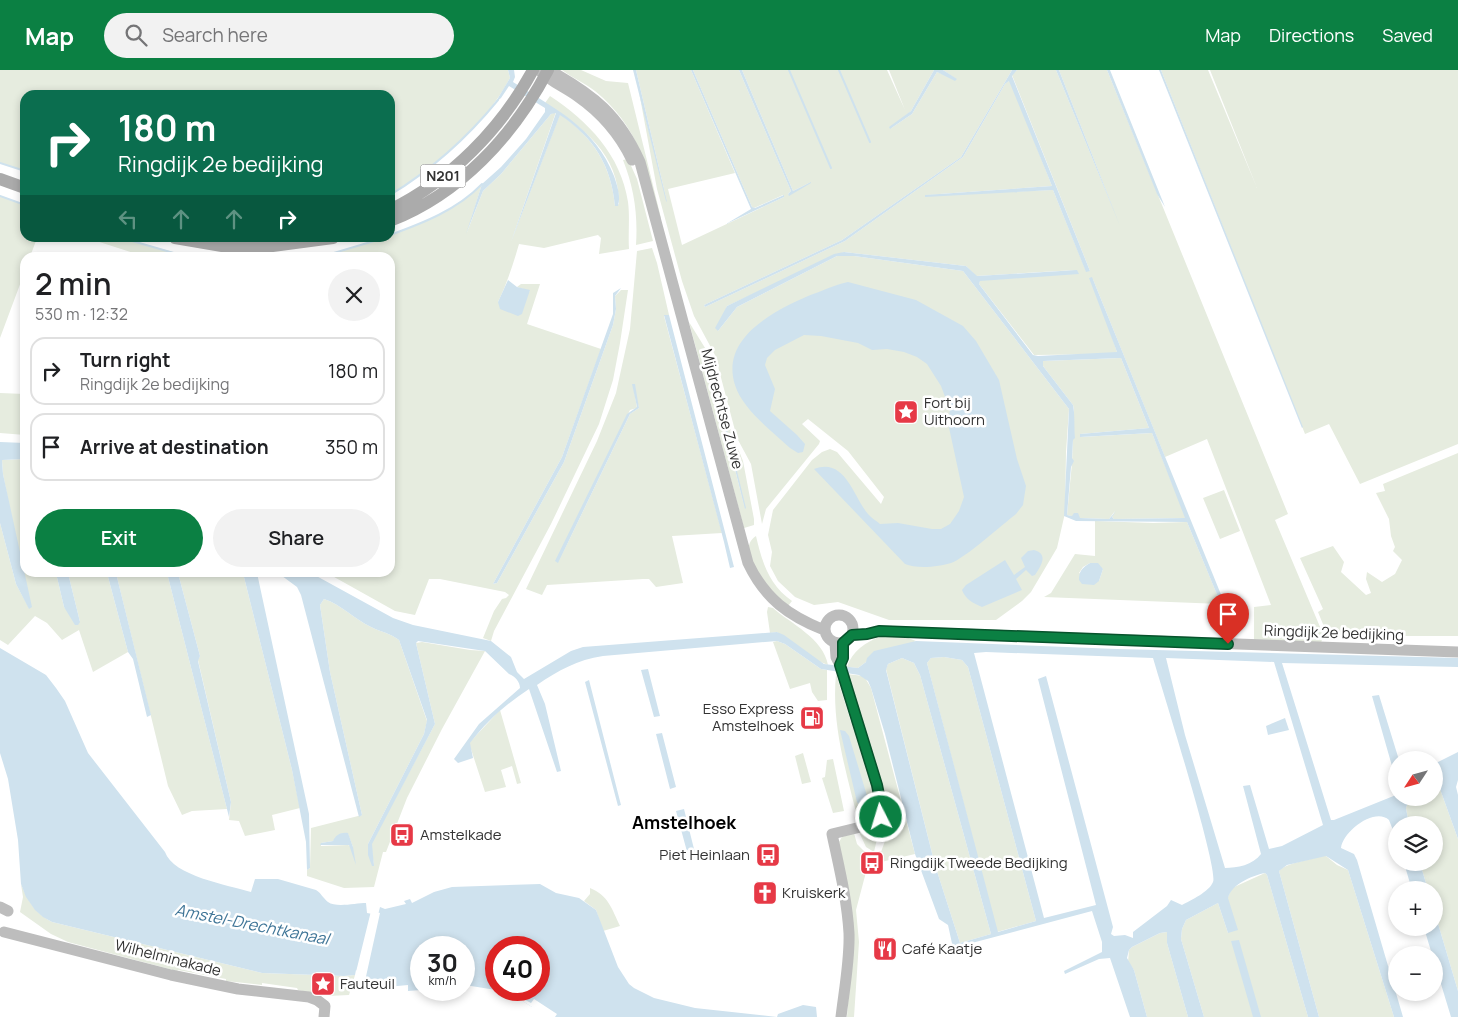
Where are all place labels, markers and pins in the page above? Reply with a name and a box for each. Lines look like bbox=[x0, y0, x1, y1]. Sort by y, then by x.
place label: Fort bij Uithoorn bbox=[924, 392, 985, 430]
place icon: Fort bij Uithoorn bbox=[893, 399, 919, 425]
pin bbox=[1207, 593, 1249, 644]
place label: Esso Express Amstelhoek bbox=[703, 698, 795, 736]
fuel station icon: Esso Express Amstelhoek bbox=[799, 705, 825, 731]
bus stop icon: Amstelkade bbox=[389, 822, 415, 848]
place label: Amstelkade bbox=[420, 824, 502, 845]
bus stop icon: Piet Heinlaan bbox=[755, 842, 781, 868]
place label: Piet Heinlaan bbox=[659, 844, 750, 865]
bus stop icon: Ringdijk Tweede Bedijking bbox=[859, 850, 885, 876]
place label: Ringdijk Tweede Bedijking bbox=[890, 852, 1068, 873]
church icon: Kruiskerk bbox=[752, 880, 778, 906]
place label: Kruiskerk bbox=[782, 882, 846, 903]
restaurant icon: Café Kaatje bbox=[872, 936, 898, 962]
place label: Café Kaatje bbox=[902, 938, 982, 959]
place icon: Fauteuil bbox=[310, 971, 336, 997]
place label: Fauteuil bbox=[340, 973, 395, 994]

